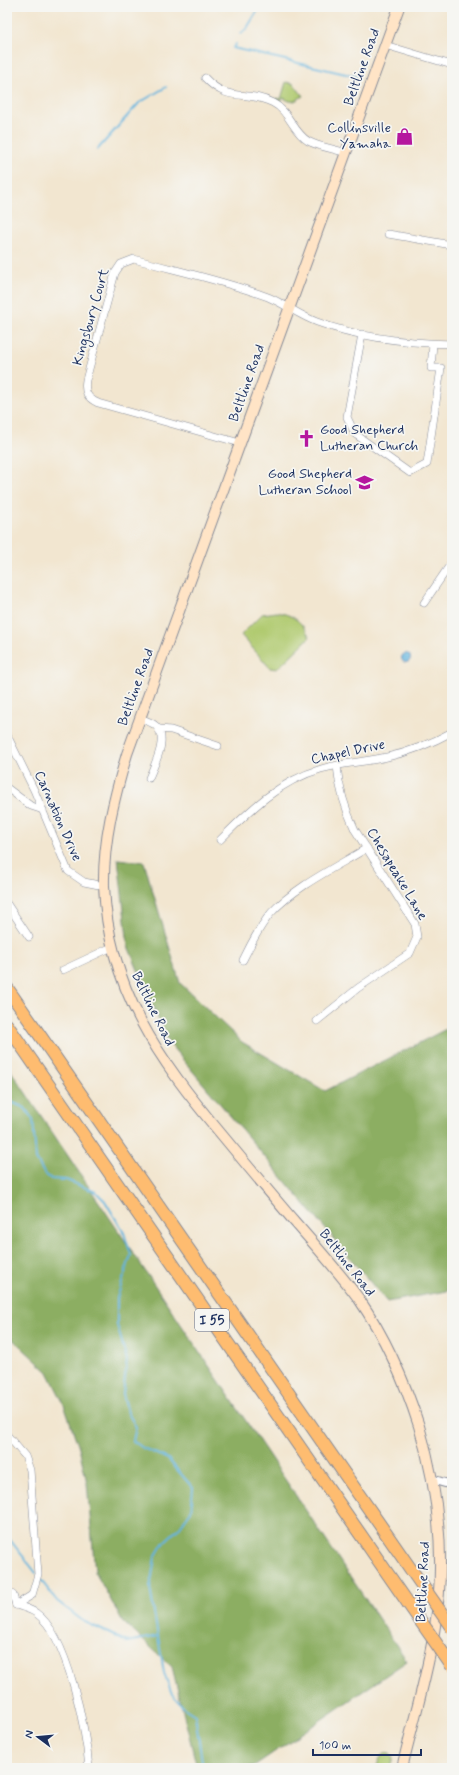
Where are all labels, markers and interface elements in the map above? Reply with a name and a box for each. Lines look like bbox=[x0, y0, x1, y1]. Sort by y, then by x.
street label: Beltline Road bbox=[340, 26, 384, 108]
place label: Collinsville Yamaha bbox=[327, 119, 392, 153]
shop icon: Collinsville Yamaha bbox=[394, 126, 414, 146]
street label: Kingsbury Court bbox=[69, 266, 115, 368]
street label: Beltline Road bbox=[225, 342, 269, 424]
place label: Good Shepherd Lutheran Church bbox=[320, 421, 418, 455]
church icon: Good Shepherd Lutheran Church bbox=[297, 428, 317, 448]
place label: Good Shepherd Lutheran School bbox=[259, 465, 352, 499]
school or university icon: Good Shepherd Lutheran School bbox=[355, 472, 375, 492]
street label: Beltline Road bbox=[114, 646, 158, 728]
street label: Chapel Drive bbox=[309, 735, 387, 769]
street label: Carnation Drive bbox=[30, 768, 86, 864]
street label: Chesapeake Lane bbox=[362, 825, 432, 924]
street label: Beltline Road bbox=[127, 969, 179, 1049]
street label: Beltline Road bbox=[315, 1226, 379, 1300]
road number: I 55 bbox=[195, 1309, 229, 1331]
street label: Beltline Road bbox=[412, 1541, 434, 1623]
north arrow bbox=[18, 1717, 58, 1757]
text: N bbox=[22, 1729, 37, 1740]
scale bar bbox=[313, 1731, 421, 1757]
text: 100 m bbox=[319, 1738, 351, 1754]

